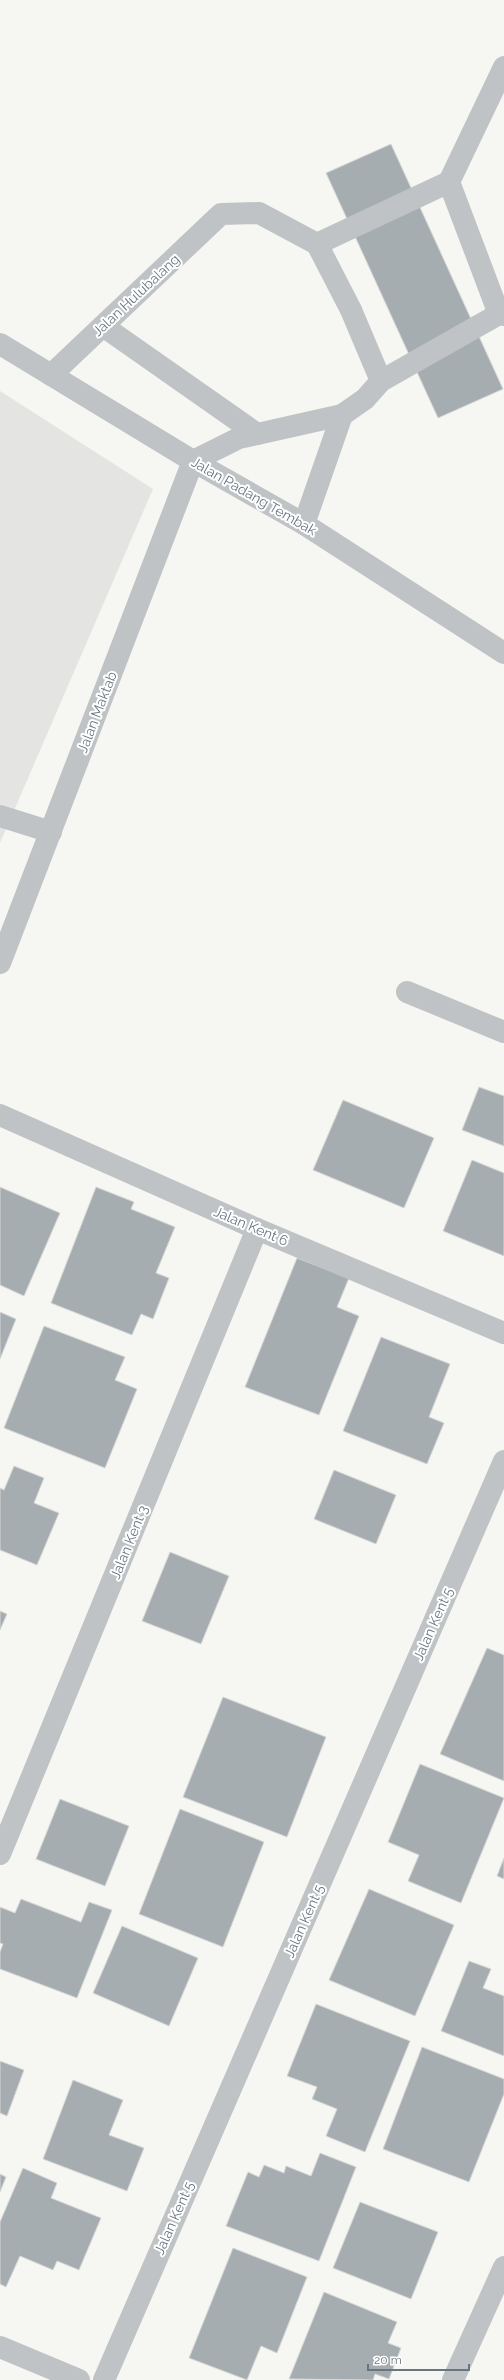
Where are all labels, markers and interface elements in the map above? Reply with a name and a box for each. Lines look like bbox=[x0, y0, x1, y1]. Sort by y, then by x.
street label: Jalan Hulubalang bbox=[89, 251, 183, 339]
street label: Jalan Padang Tembak bbox=[189, 454, 320, 539]
street label: Jalan Maktab bbox=[74, 669, 120, 755]
street label: Jalan Kent 6 bbox=[212, 1203, 290, 1249]
street label: Jalan Kent 3 bbox=[107, 1503, 151, 1581]
street label: Jalan Kent 5 bbox=[410, 1585, 456, 1663]
street label: Jalan Kent 5 bbox=[281, 1882, 327, 1960]
street label: Jalan Kent 5 bbox=[151, 2179, 197, 2257]
scale bar bbox=[368, 2346, 469, 2372]
text: 20 m bbox=[374, 2353, 402, 2367]

